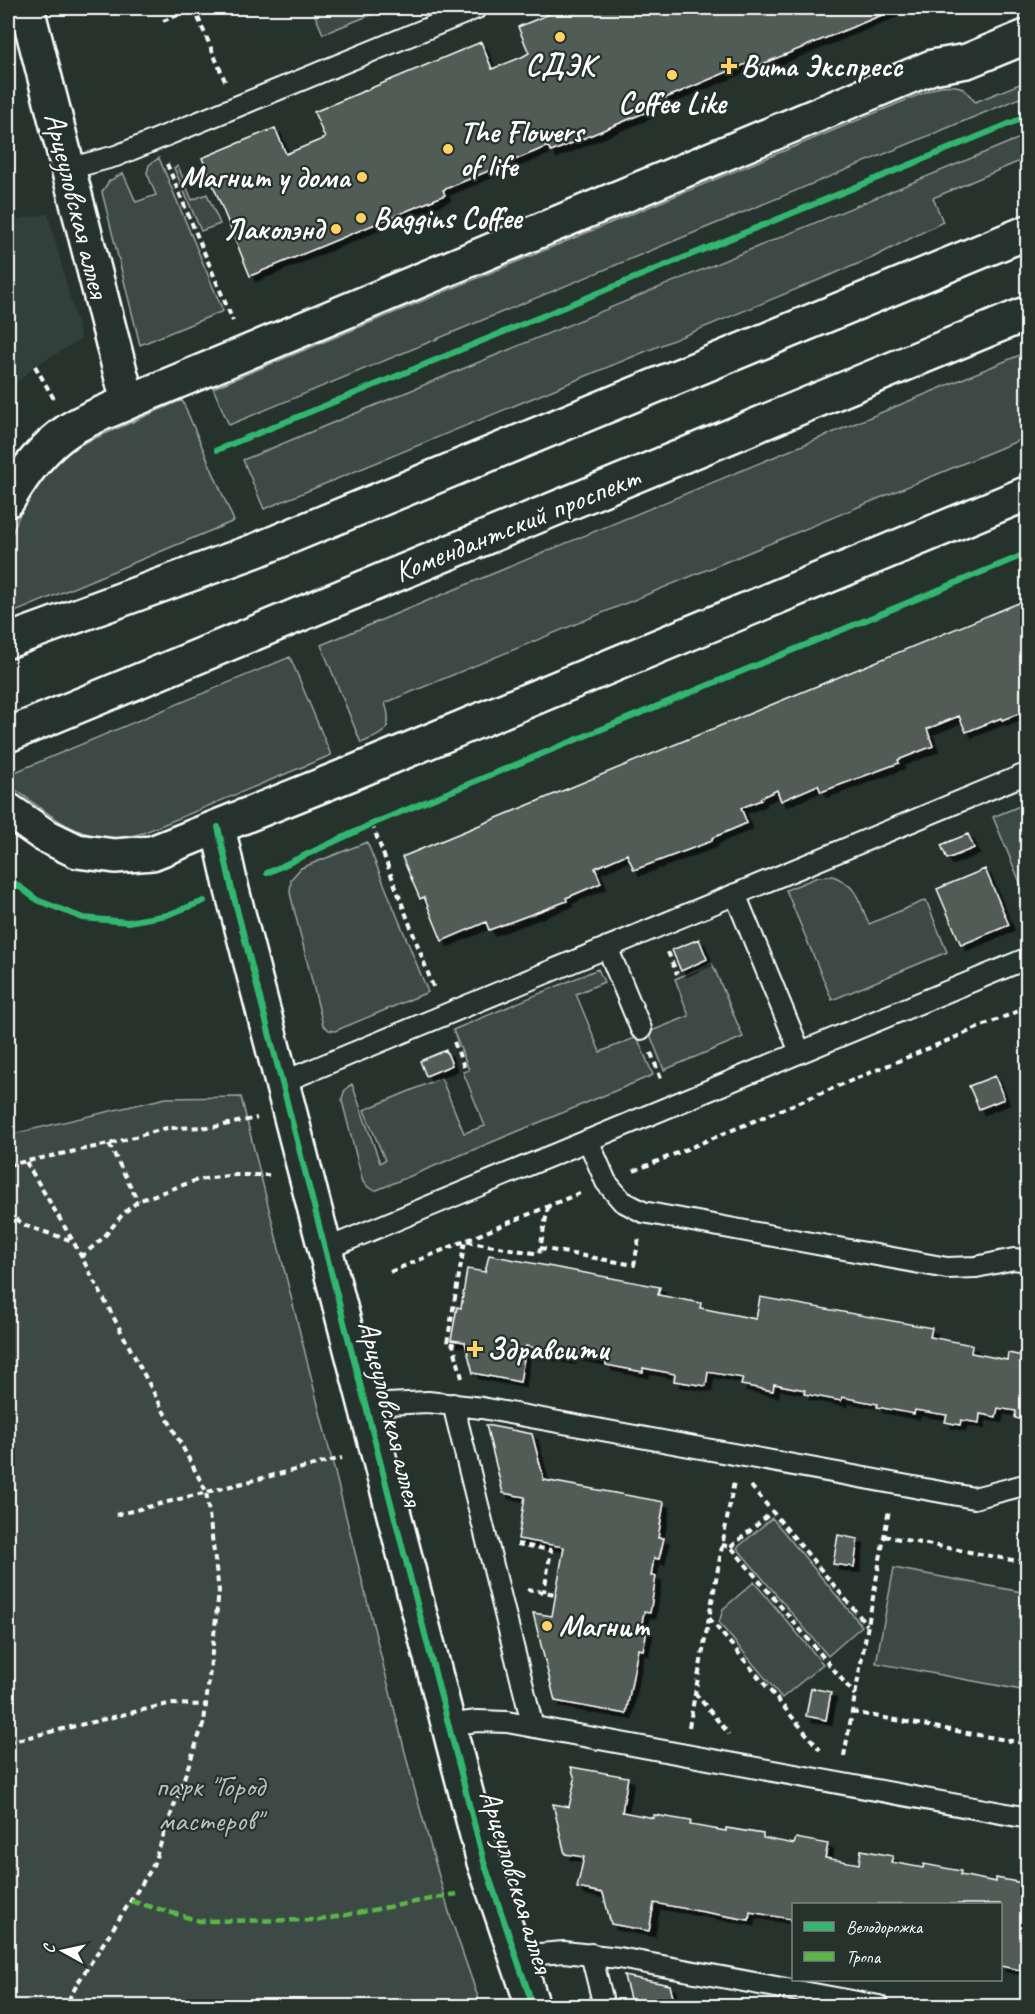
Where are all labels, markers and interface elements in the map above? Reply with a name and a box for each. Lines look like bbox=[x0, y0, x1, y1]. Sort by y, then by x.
marker: СДЭК bbox=[553, 30, 567, 44]
place label: СДЭК bbox=[526, 46, 600, 84]
place label: Вита Экспресс bbox=[741, 47, 904, 85]
marker: Вита Экспресс bbox=[722, 59, 736, 73]
marker: Coffee Like bbox=[665, 68, 679, 82]
place label: Coffee Like bbox=[618, 84, 728, 122]
street label: Арцеуловская аллея bbox=[36, 109, 119, 304]
place label: The Flowers of life bbox=[460, 113, 587, 185]
marker: The Flowers of life bbox=[441, 142, 455, 156]
place label: Магнит у дома bbox=[180, 158, 352, 196]
marker: Магнит у дома bbox=[355, 170, 369, 184]
place label: Baggins Coffee bbox=[373, 199, 524, 237]
place label: Лаколэнд bbox=[224, 210, 327, 248]
marker: Baggins Coffee bbox=[354, 211, 368, 225]
marker: Лаколэнд bbox=[329, 222, 343, 236]
street label: Комендантский проспект bbox=[389, 457, 646, 591]
street label: Арцеуловская аллея bbox=[350, 1317, 433, 1512]
place label: Здравсити bbox=[487, 1330, 610, 1368]
marker: Здравсити bbox=[468, 1342, 482, 1356]
place label: Магнит bbox=[559, 1607, 650, 1645]
marker: Магнит bbox=[540, 1619, 554, 1633]
park label: парк "Город мастеров" bbox=[155, 1767, 268, 1839]
street label: Арцеуловская аллея bbox=[471, 1785, 564, 1980]
legend bbox=[792, 1903, 1002, 1981]
text: Велодорожка bbox=[846, 1916, 924, 1938]
north arrow bbox=[33, 1921, 93, 1981]
text: С bbox=[39, 1942, 60, 1954]
text: Тропа bbox=[846, 1946, 882, 1968]

